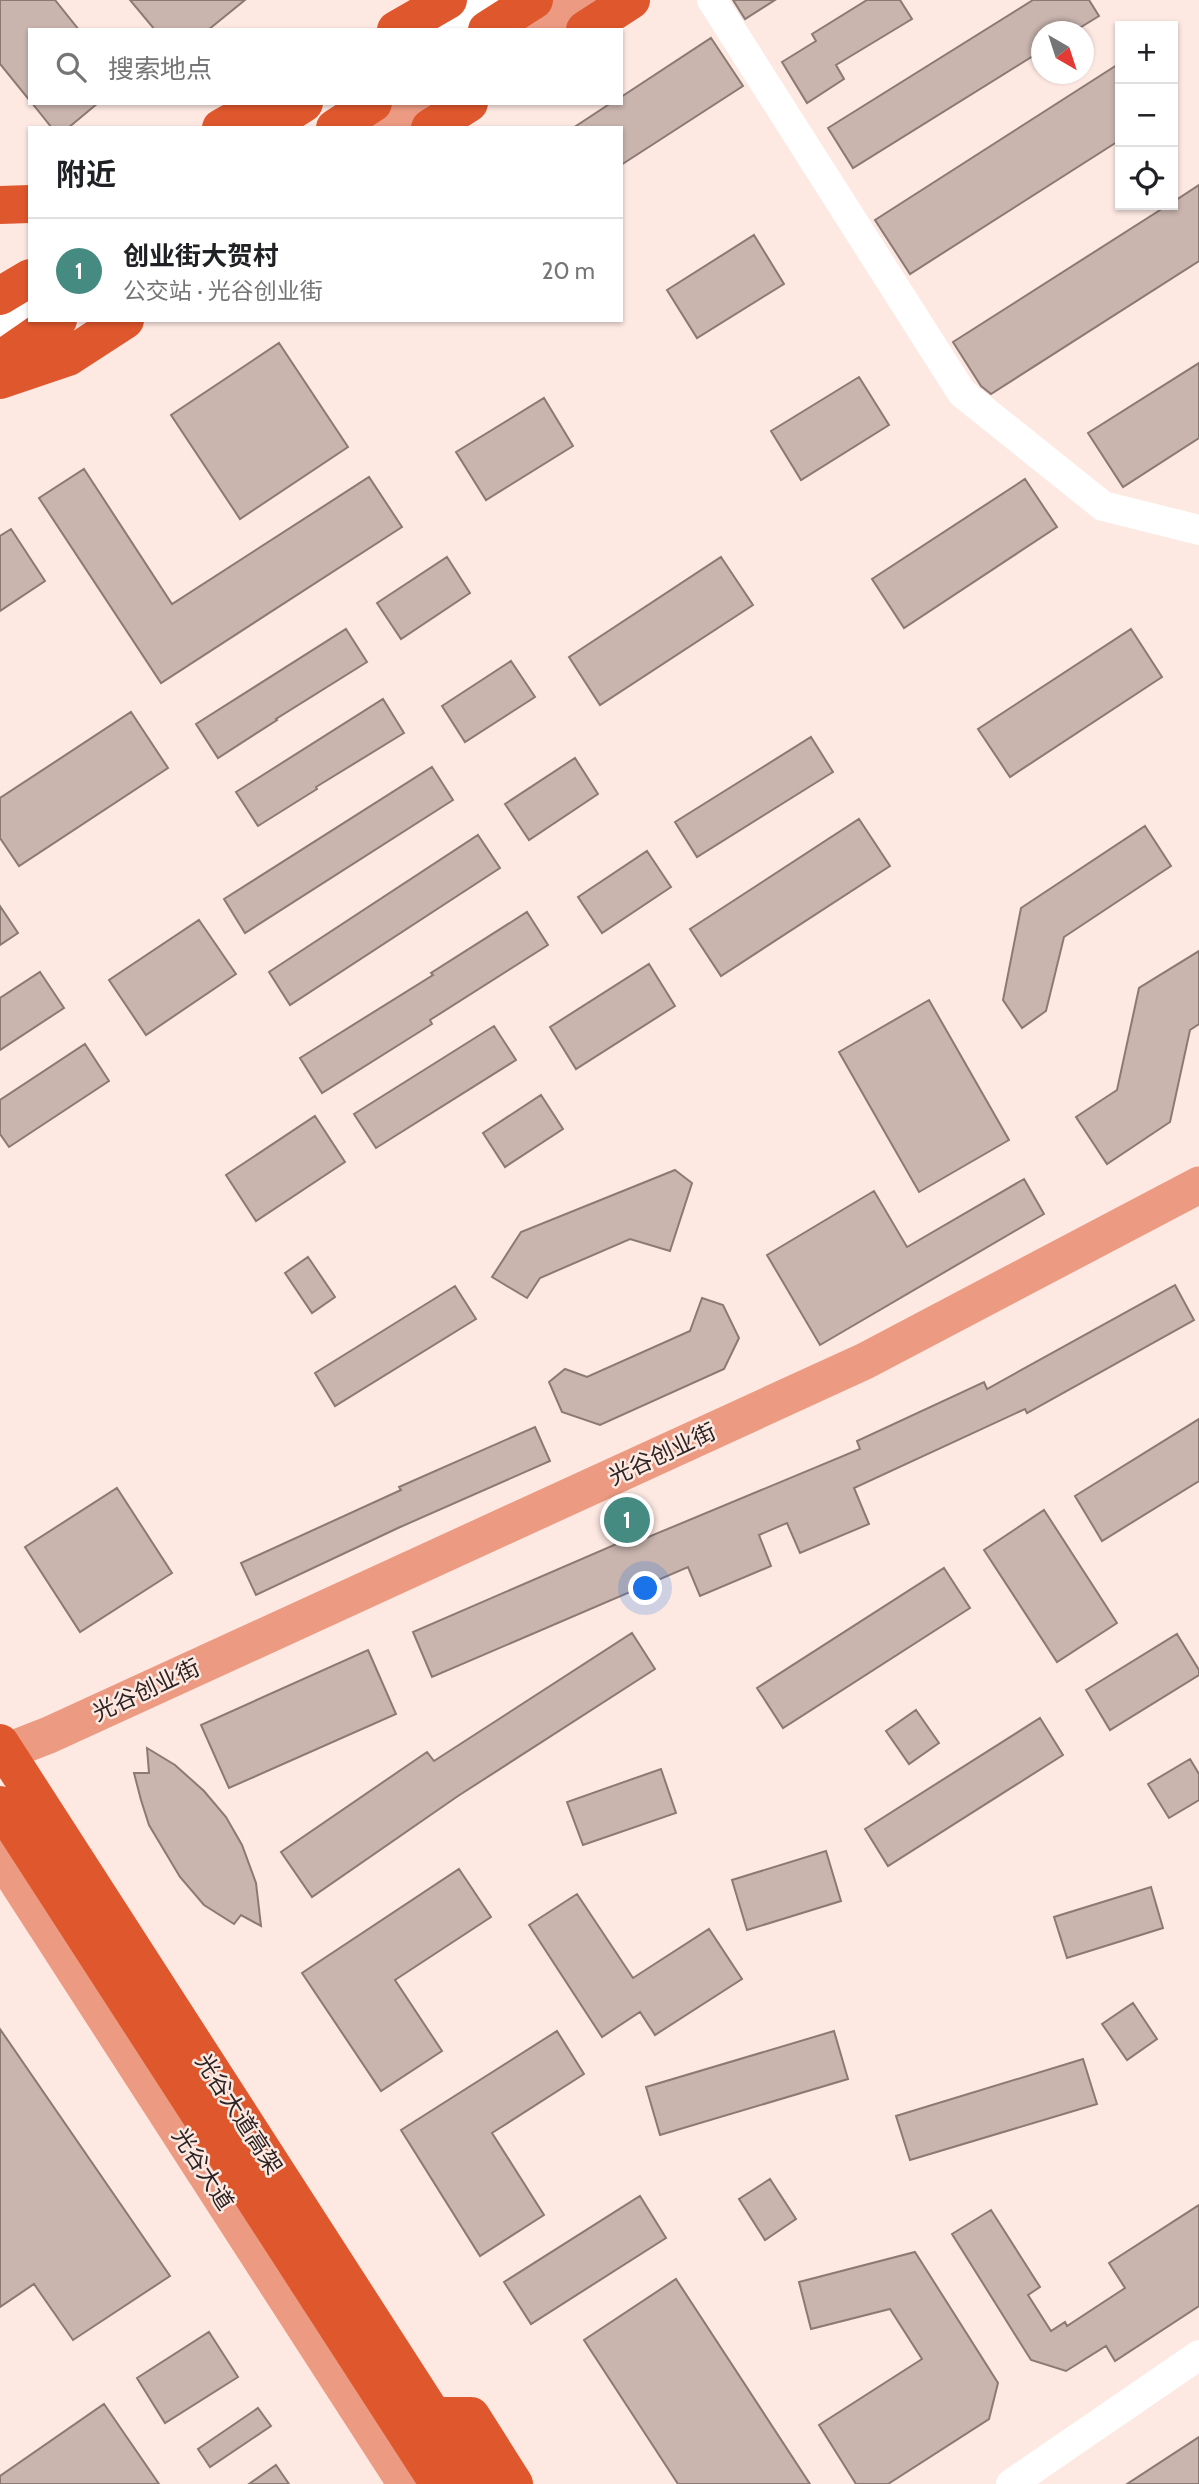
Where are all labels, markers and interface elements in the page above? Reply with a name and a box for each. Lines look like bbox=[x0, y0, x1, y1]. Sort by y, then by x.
north arrow bbox=[1031, 21, 1094, 84]
map controls bbox=[1115, 21, 1178, 210]
button: + bbox=[1115, 21, 1178, 84]
search box bbox=[28, 28, 623, 105]
icon: search bbox=[52, 48, 90, 86]
text: 搜索地点 bbox=[108, 53, 212, 85]
button: − bbox=[1115, 84, 1178, 147]
button: locate bbox=[1115, 147, 1178, 210]
text: 附近 bbox=[56, 156, 116, 193]
text: 创业街大贺村 bbox=[123, 240, 279, 272]
text: 1 bbox=[75, 257, 83, 285]
text: 20 m bbox=[542, 257, 595, 285]
text: 公交站 · 光谷创业街 bbox=[123, 277, 323, 305]
street label: 光谷创业街 bbox=[604, 1417, 720, 1491]
pin: 1 bbox=[604, 1494, 650, 1546]
your location bbox=[628, 1571, 662, 1605]
street label: 光谷创业街 bbox=[88, 1653, 204, 1727]
street label: 光谷大道高架 bbox=[190, 2049, 288, 2179]
street label: 光谷大道 bbox=[166, 2123, 240, 2215]

